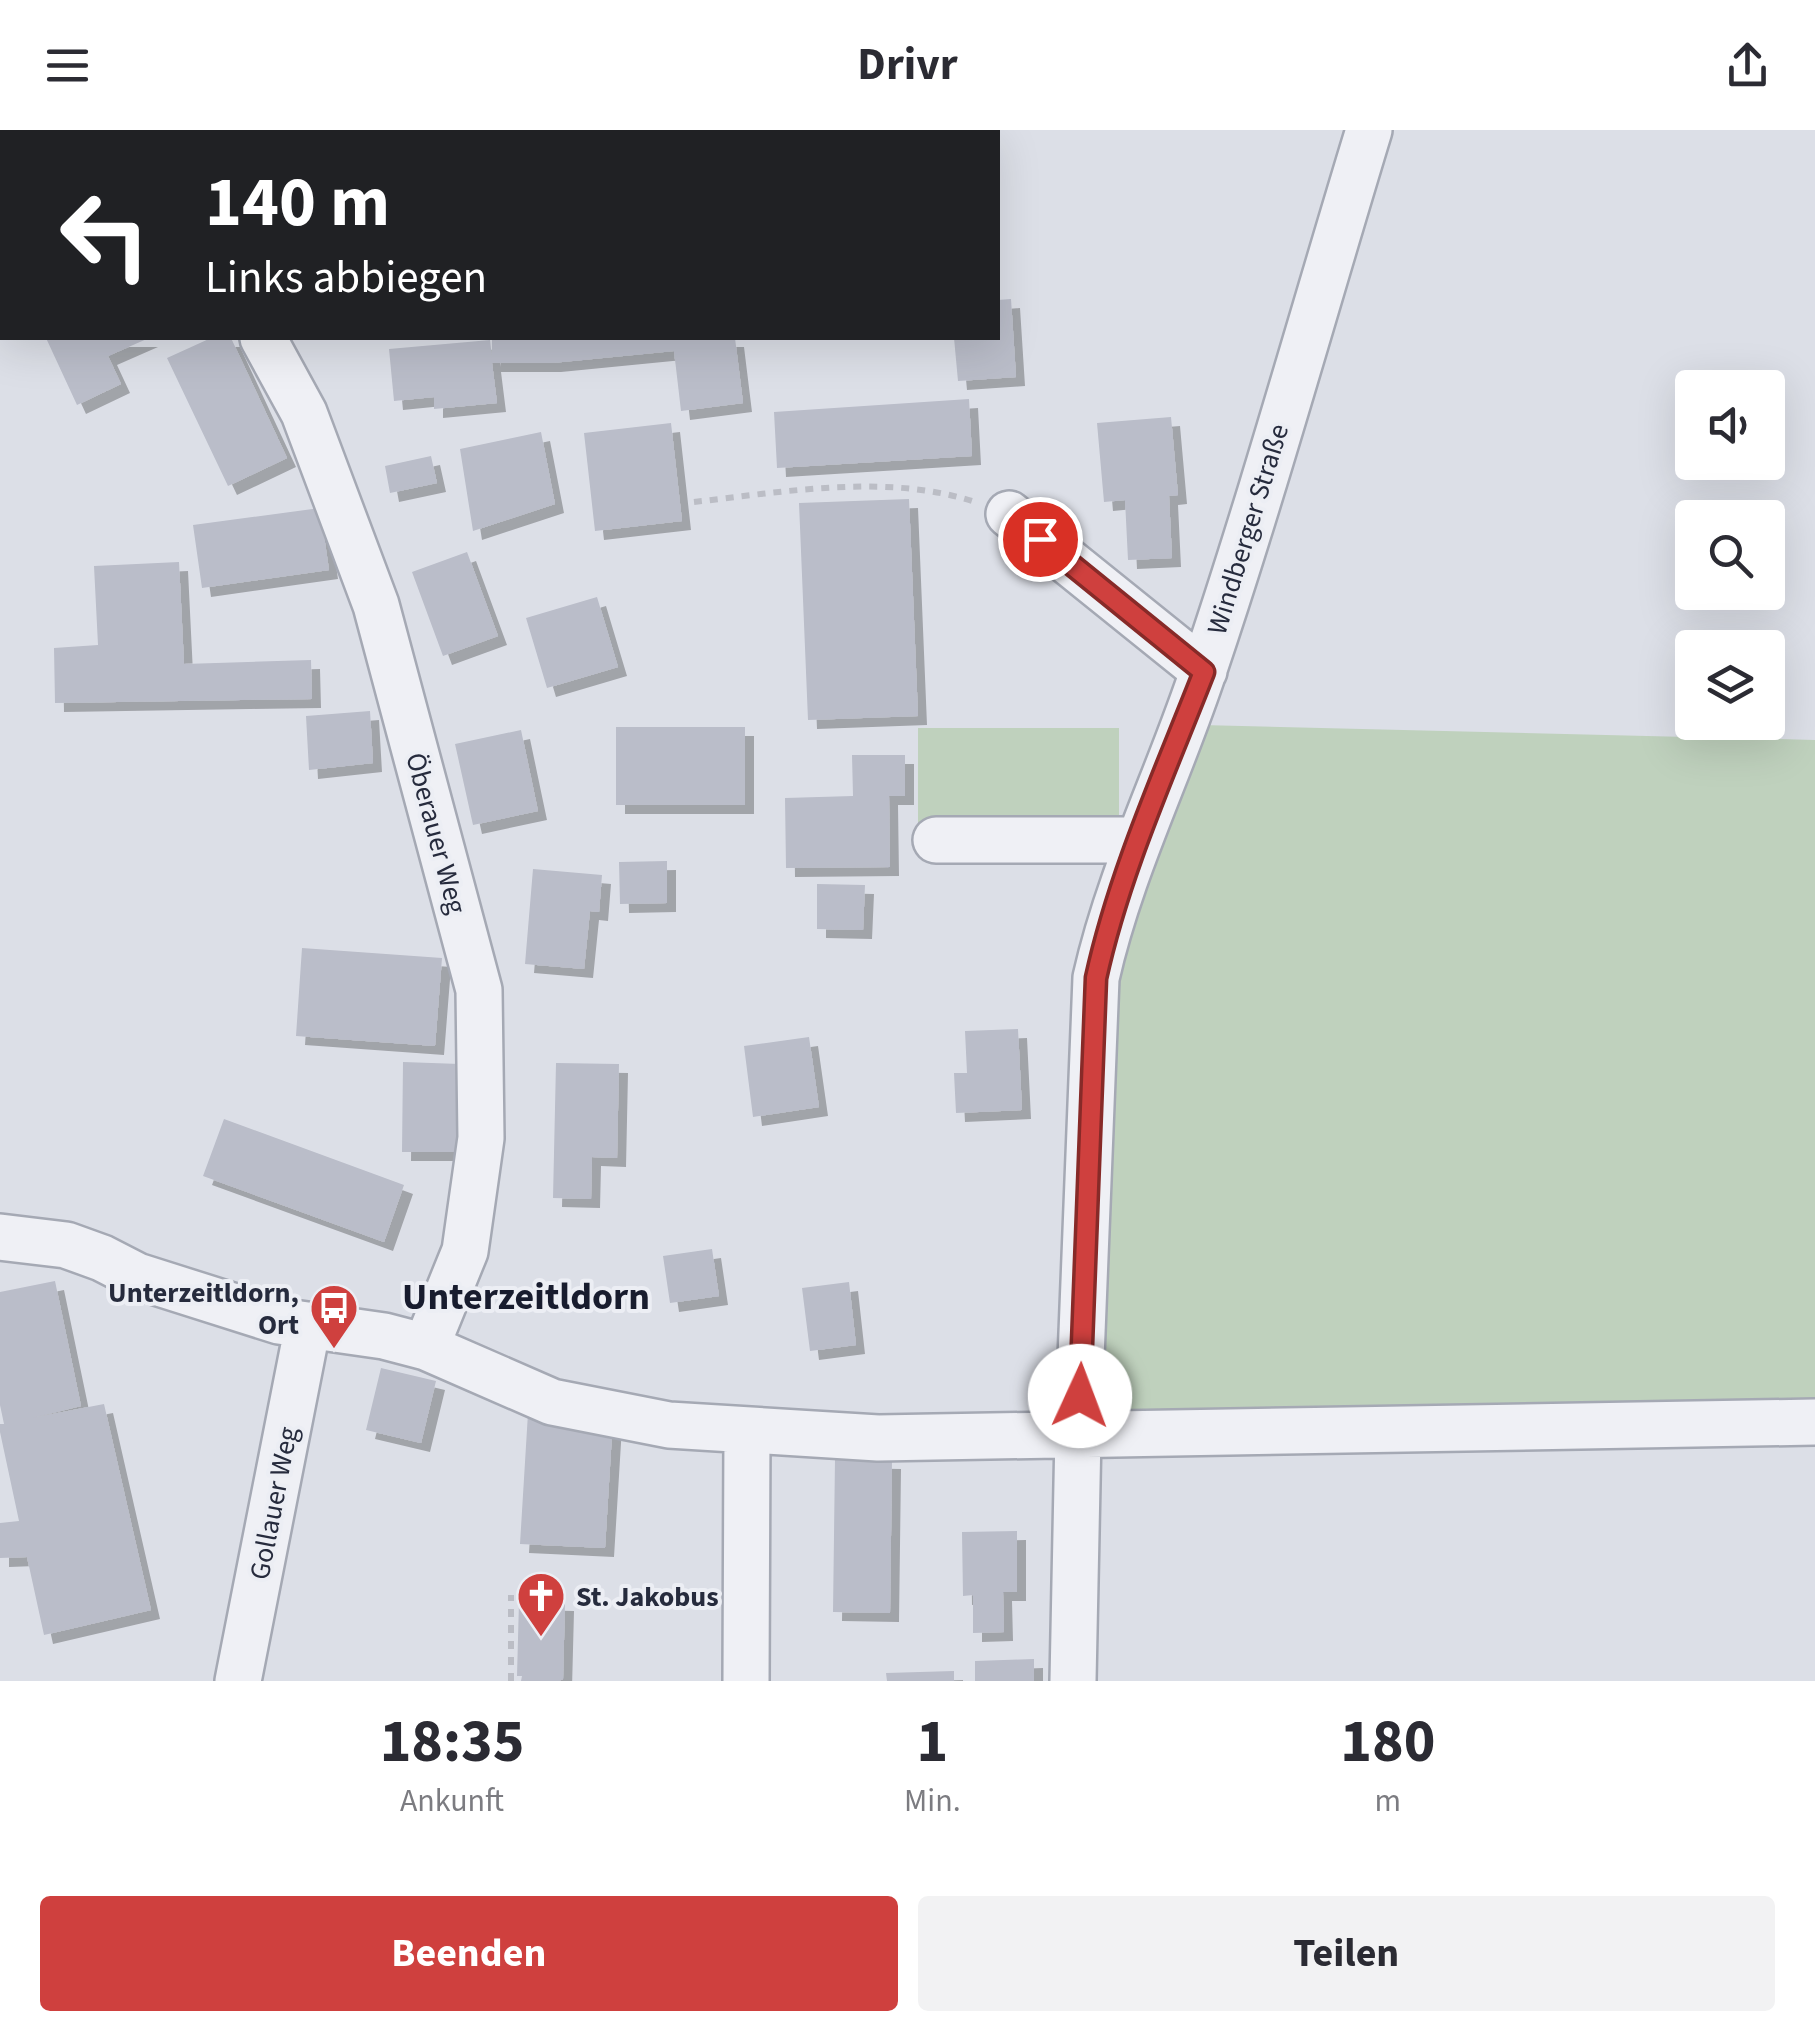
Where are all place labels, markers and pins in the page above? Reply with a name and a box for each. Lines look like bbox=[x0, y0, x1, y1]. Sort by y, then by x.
pin bbox=[998, 497, 1083, 582]
place label: Unterzeitldorn, Ort bbox=[108, 1273, 299, 1345]
bus stop icon: Unterzeitldorn, Ort bbox=[308, 1282, 360, 1350]
church icon: St. Jakobus bbox=[515, 1570, 567, 1638]
place label: St. Jakobus bbox=[576, 1577, 719, 1617]

